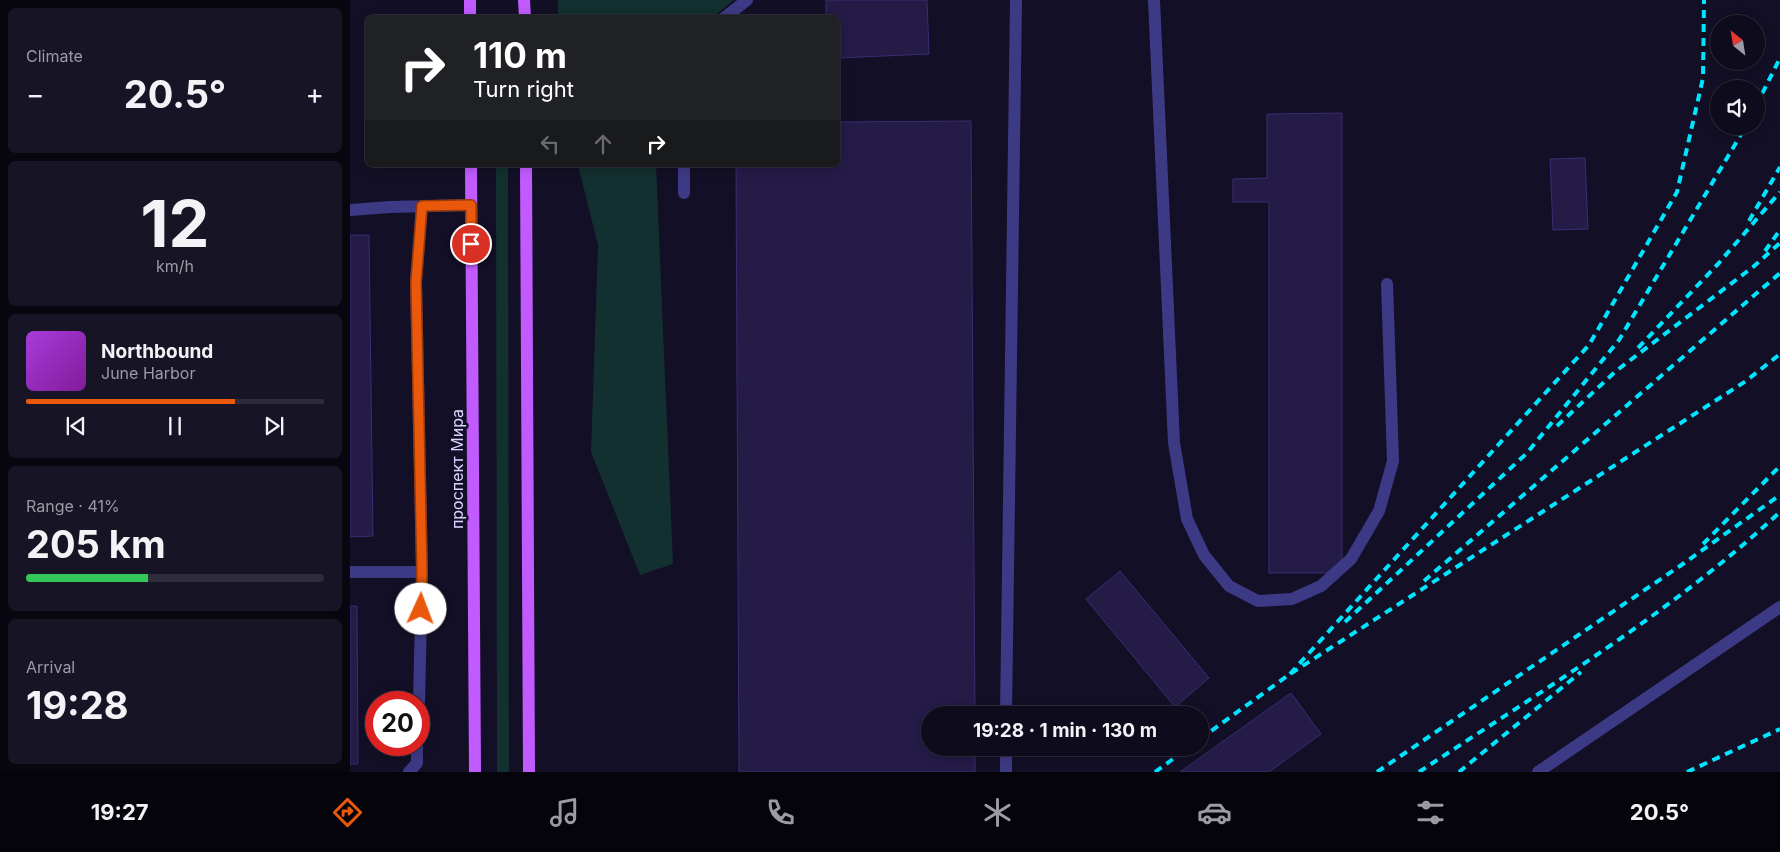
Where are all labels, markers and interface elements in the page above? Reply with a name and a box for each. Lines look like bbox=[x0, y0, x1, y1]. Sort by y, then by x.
north arrow bbox=[1710, 15, 1765, 70]
map controls bbox=[1710, 15, 1765, 135]
text: 110 m bbox=[473, 34, 567, 76]
icon: right bbox=[390, 35, 455, 100]
text: Climate bbox=[26, 46, 83, 66]
text: 20.5° bbox=[124, 71, 226, 117]
text: Turn right bbox=[473, 76, 574, 102]
text: − bbox=[26, 77, 45, 111]
text: + bbox=[305, 77, 324, 111]
button: sound bbox=[1710, 80, 1765, 135]
icon: left bbox=[536, 130, 564, 158]
icon: ahead bbox=[589, 130, 617, 158]
icon: right bbox=[642, 130, 670, 158]
text: 12 bbox=[141, 184, 209, 263]
pin bbox=[450, 223, 492, 265]
icon: arrive bbox=[457, 230, 485, 258]
text: km/h bbox=[156, 256, 194, 276]
text: Northbound bbox=[101, 340, 213, 363]
text: June Harbor bbox=[101, 363, 195, 383]
street label: проспект Мира bbox=[447, 409, 467, 529]
icon: previous bbox=[62, 412, 90, 440]
icon: pause bbox=[161, 412, 189, 440]
icon: next bbox=[260, 412, 288, 440]
text: Range · 41% bbox=[26, 496, 120, 516]
text: 205 km bbox=[26, 521, 166, 567]
position arrow bbox=[394, 582, 446, 634]
text: Arrival bbox=[26, 657, 75, 677]
text: 19:28 bbox=[26, 682, 128, 728]
speed limit sign: 20 bbox=[365, 691, 430, 756]
text: 19:28 · 1 min · 130 m bbox=[973, 719, 1157, 742]
icon: directions bbox=[330, 795, 365, 830]
icon: music bbox=[547, 795, 582, 830]
icon: phone bbox=[763, 795, 798, 830]
icon: climate bbox=[980, 795, 1015, 830]
icon: car bbox=[1197, 795, 1232, 830]
icon: filters bbox=[1413, 795, 1448, 830]
text: 19:27 bbox=[91, 799, 149, 825]
text: 20.5° bbox=[1630, 799, 1689, 825]

